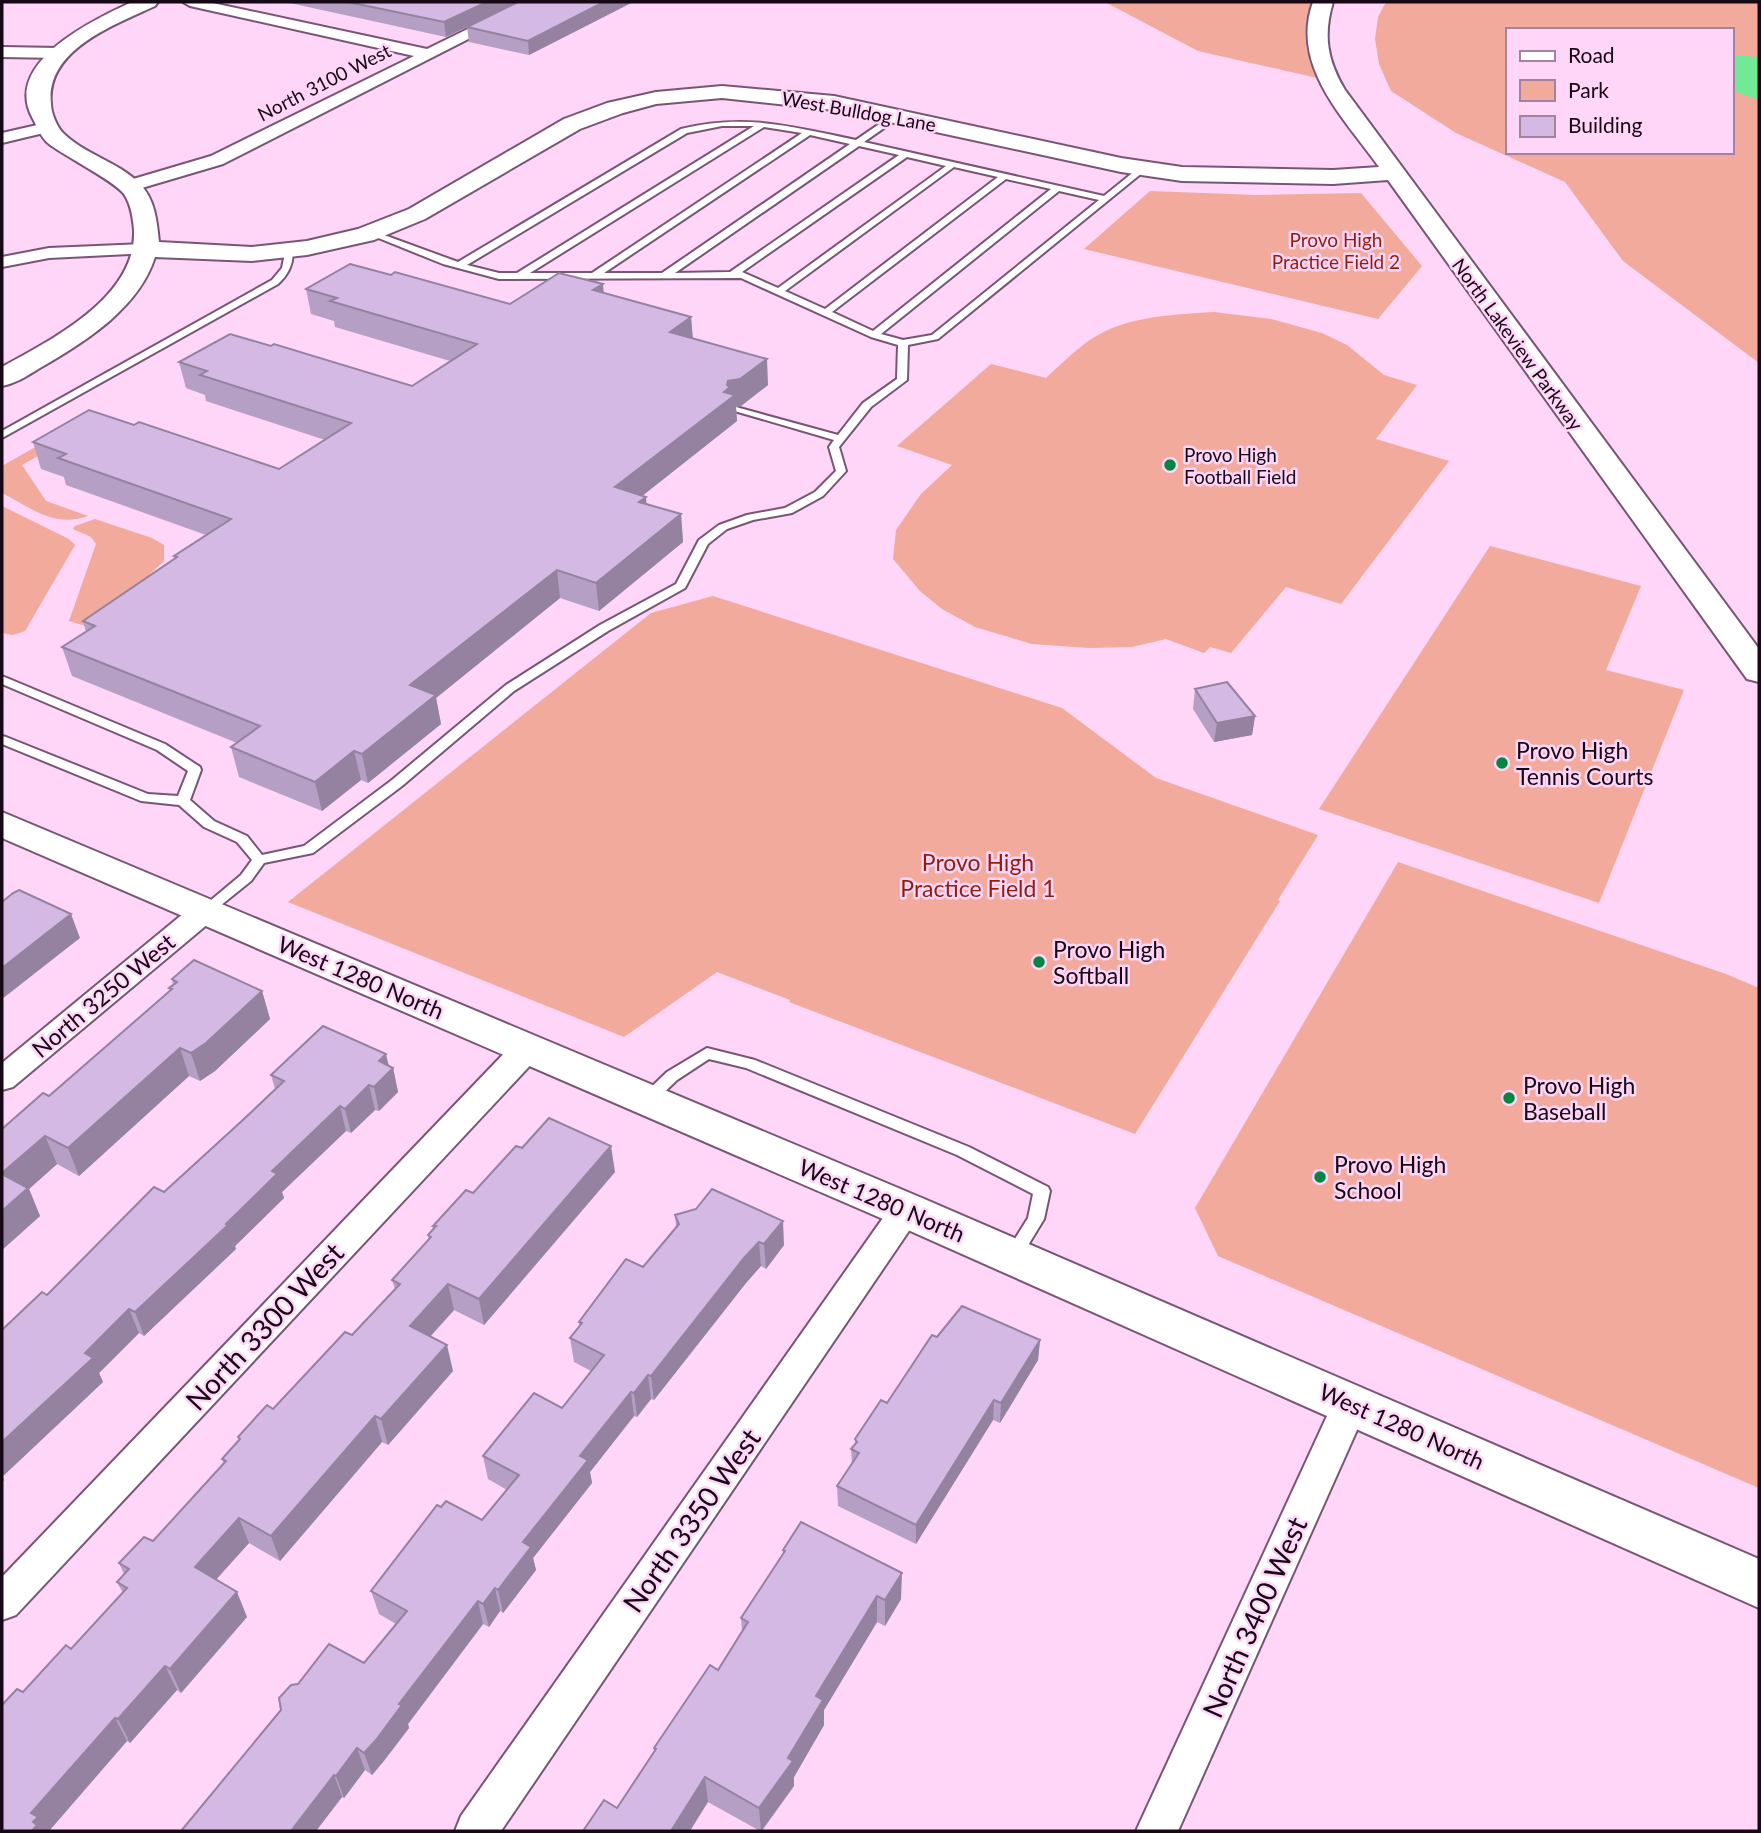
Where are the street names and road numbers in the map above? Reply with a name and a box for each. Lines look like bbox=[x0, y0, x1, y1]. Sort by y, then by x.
street label: North 3100 West bbox=[253, 38, 395, 126]
street label: West Bulldog Lane bbox=[780, 86, 938, 136]
street label: North Lakeview Parkway bbox=[1448, 254, 1588, 435]
street label: North 3250 West bbox=[26, 927, 181, 1063]
street label: West 1280 North bbox=[274, 929, 448, 1025]
street label: West 1280 North bbox=[795, 1152, 969, 1248]
street label: North 3300 West bbox=[178, 1235, 350, 1417]
street label: West 1280 North bbox=[1315, 1377, 1489, 1475]
street label: North 3350 West bbox=[615, 1422, 767, 1618]
street label: North 3400 West bbox=[1195, 1511, 1313, 1723]

